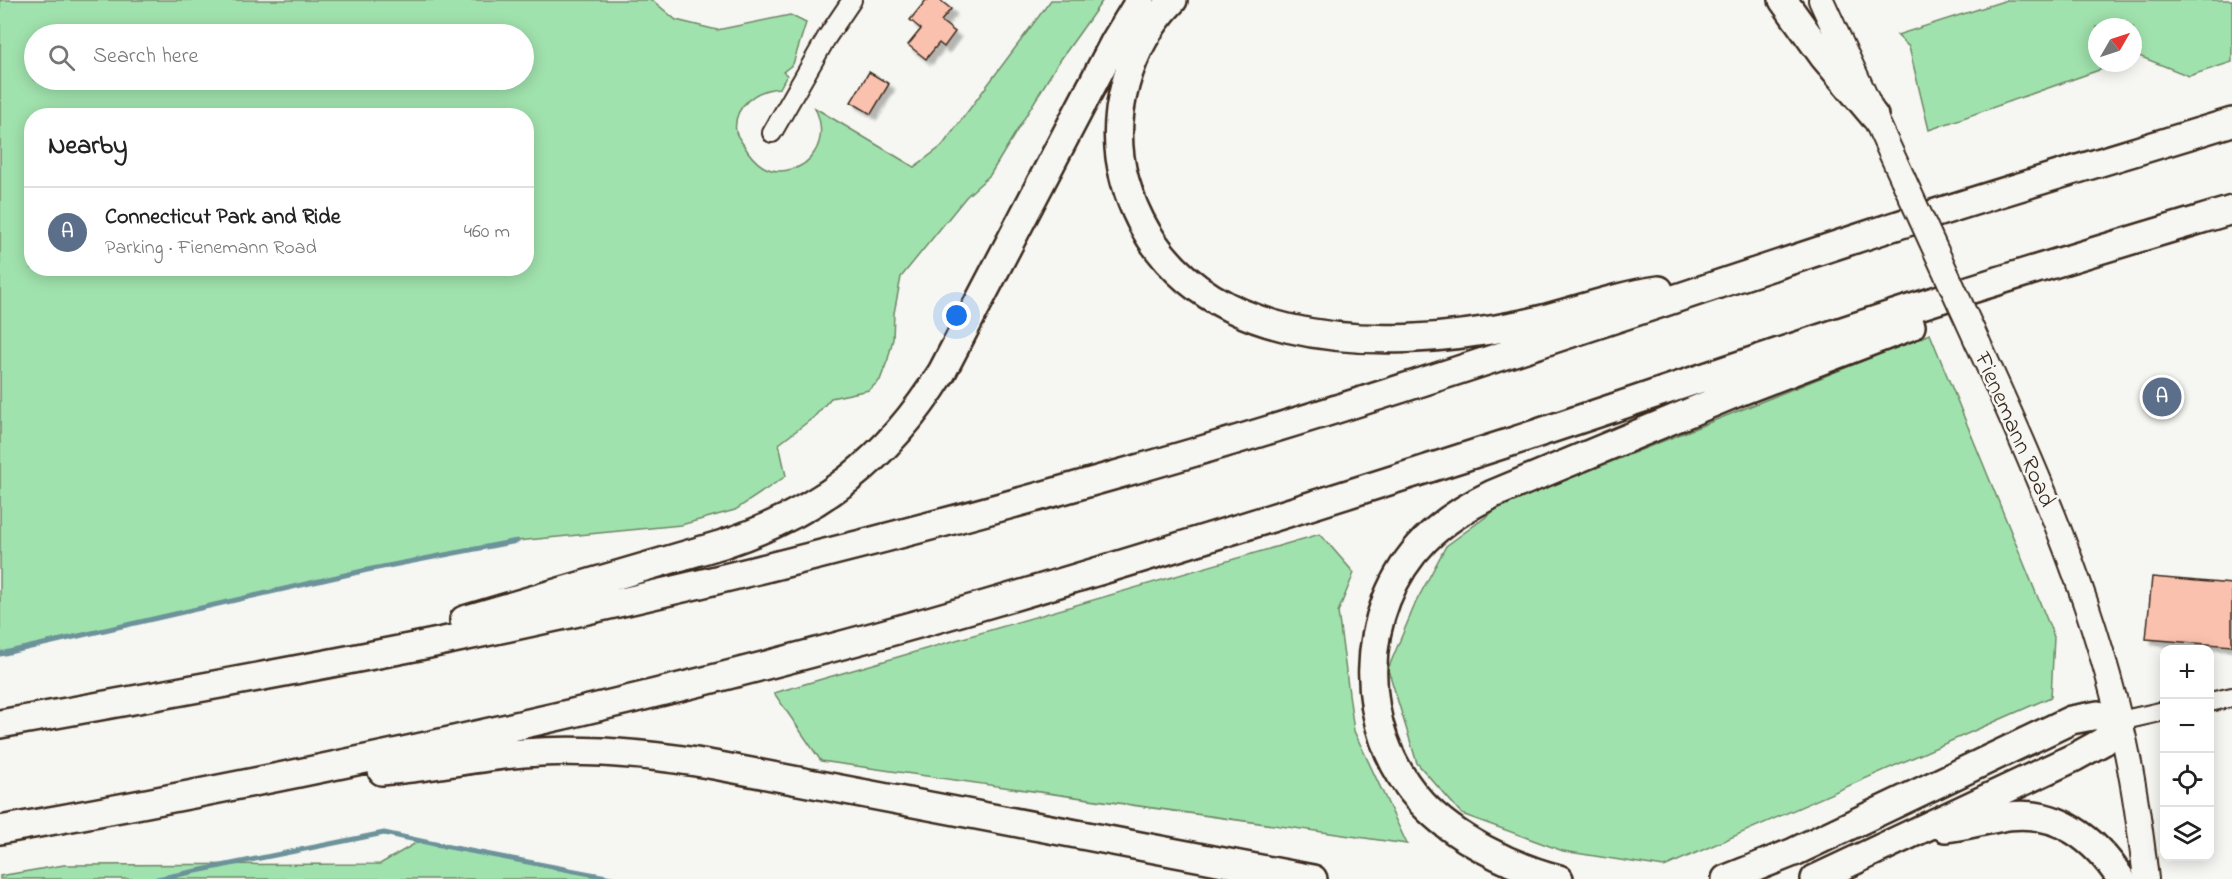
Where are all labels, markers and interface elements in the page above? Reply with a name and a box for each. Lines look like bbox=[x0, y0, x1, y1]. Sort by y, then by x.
north arrow bbox=[2088, 18, 2142, 72]
search box bbox=[24, 24, 534, 90]
icon: search bbox=[45, 41, 78, 74]
text: Search here bbox=[93, 41, 198, 73]
text: Nearby bbox=[48, 128, 127, 166]
text: Connecticut Park and Ride bbox=[105, 202, 341, 234]
text: A bbox=[61, 218, 74, 247]
text: 460 m bbox=[464, 218, 510, 247]
text: Parking · Fienemann Road bbox=[105, 234, 317, 263]
your location bbox=[942, 301, 971, 330]
street label: Fienemann Road bbox=[1963, 346, 2064, 514]
pin: A bbox=[2142, 374, 2182, 420]
map controls bbox=[2160, 645, 2214, 861]
button: + bbox=[2160, 645, 2214, 699]
button: − bbox=[2160, 699, 2214, 753]
button: locate bbox=[2160, 753, 2214, 807]
button: layers bbox=[2160, 807, 2214, 861]

